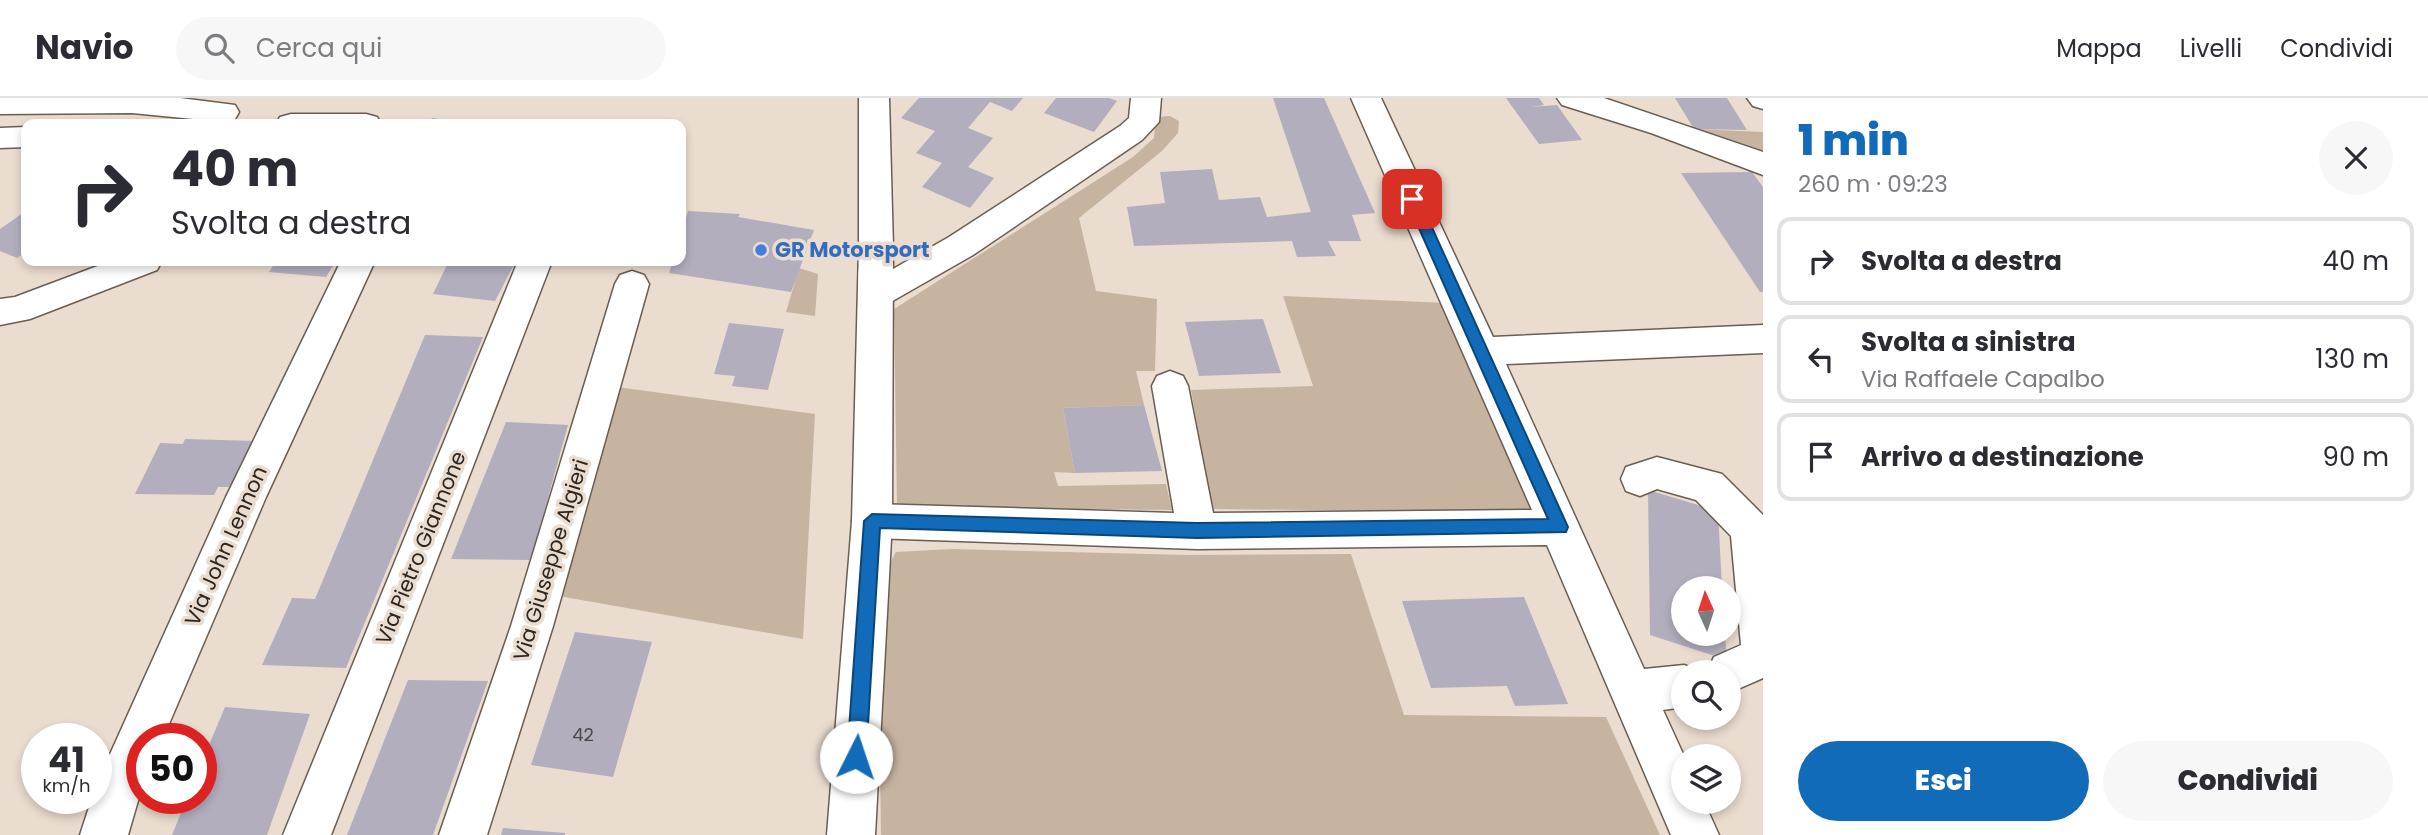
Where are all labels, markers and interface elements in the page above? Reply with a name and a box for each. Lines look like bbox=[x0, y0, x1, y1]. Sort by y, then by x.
search box bbox=[176, 17, 666, 80]
text: Navio bbox=[35, 24, 134, 71]
icon: search bbox=[200, 29, 238, 67]
text: Cerca qui bbox=[256, 30, 382, 66]
text: Mappa bbox=[2056, 32, 2142, 65]
text: Livelli bbox=[2180, 32, 2242, 65]
text: Condividi bbox=[2280, 32, 2393, 65]
text: 1 min bbox=[1798, 111, 1909, 170]
button: close bbox=[2319, 121, 2393, 195]
text: 40 m bbox=[171, 135, 298, 203]
icon: right bbox=[56, 147, 147, 238]
text: 260 m · 09:23 bbox=[1798, 168, 1948, 200]
pin bbox=[1382, 169, 1442, 229]
icon: arrive bbox=[1393, 180, 1431, 218]
text: Svolta a destra bbox=[171, 200, 411, 245]
place label: GR Motorsport bbox=[775, 235, 930, 264]
marker: GR Motorsport bbox=[753, 242, 769, 258]
icon: right bbox=[1802, 242, 1840, 280]
text: Svolta a destra bbox=[1861, 243, 2062, 279]
text: 40 m bbox=[2323, 243, 2389, 279]
text: Svolta a sinistra bbox=[1861, 324, 2076, 360]
icon: left bbox=[1802, 340, 1840, 378]
text: 130 m bbox=[2315, 341, 2389, 377]
text: Via Raffaele Capalbo bbox=[1861, 363, 2105, 395]
icon: arrive bbox=[1802, 438, 1840, 476]
text: Arrivo a destinazione bbox=[1861, 439, 2144, 475]
text: 90 m bbox=[2323, 439, 2389, 475]
street label: Via Pietro Giannone bbox=[368, 447, 473, 649]
street label: Via Giuseppe Algieri bbox=[506, 455, 595, 664]
street label: Via John Lennon bbox=[177, 461, 274, 630]
north arrow bbox=[1671, 576, 1741, 646]
map controls bbox=[1671, 576, 1741, 814]
button: search bbox=[1671, 660, 1741, 730]
position arrow bbox=[819, 720, 893, 794]
house number: 42 bbox=[572, 722, 594, 747]
speed limit sign: 50 bbox=[126, 723, 217, 814]
text: 41 bbox=[48, 735, 85, 784]
button: Esci bbox=[1798, 741, 2089, 821]
button: Condividi bbox=[2103, 741, 2393, 821]
button: layers bbox=[1671, 744, 1741, 814]
text: km/h bbox=[43, 773, 90, 798]

